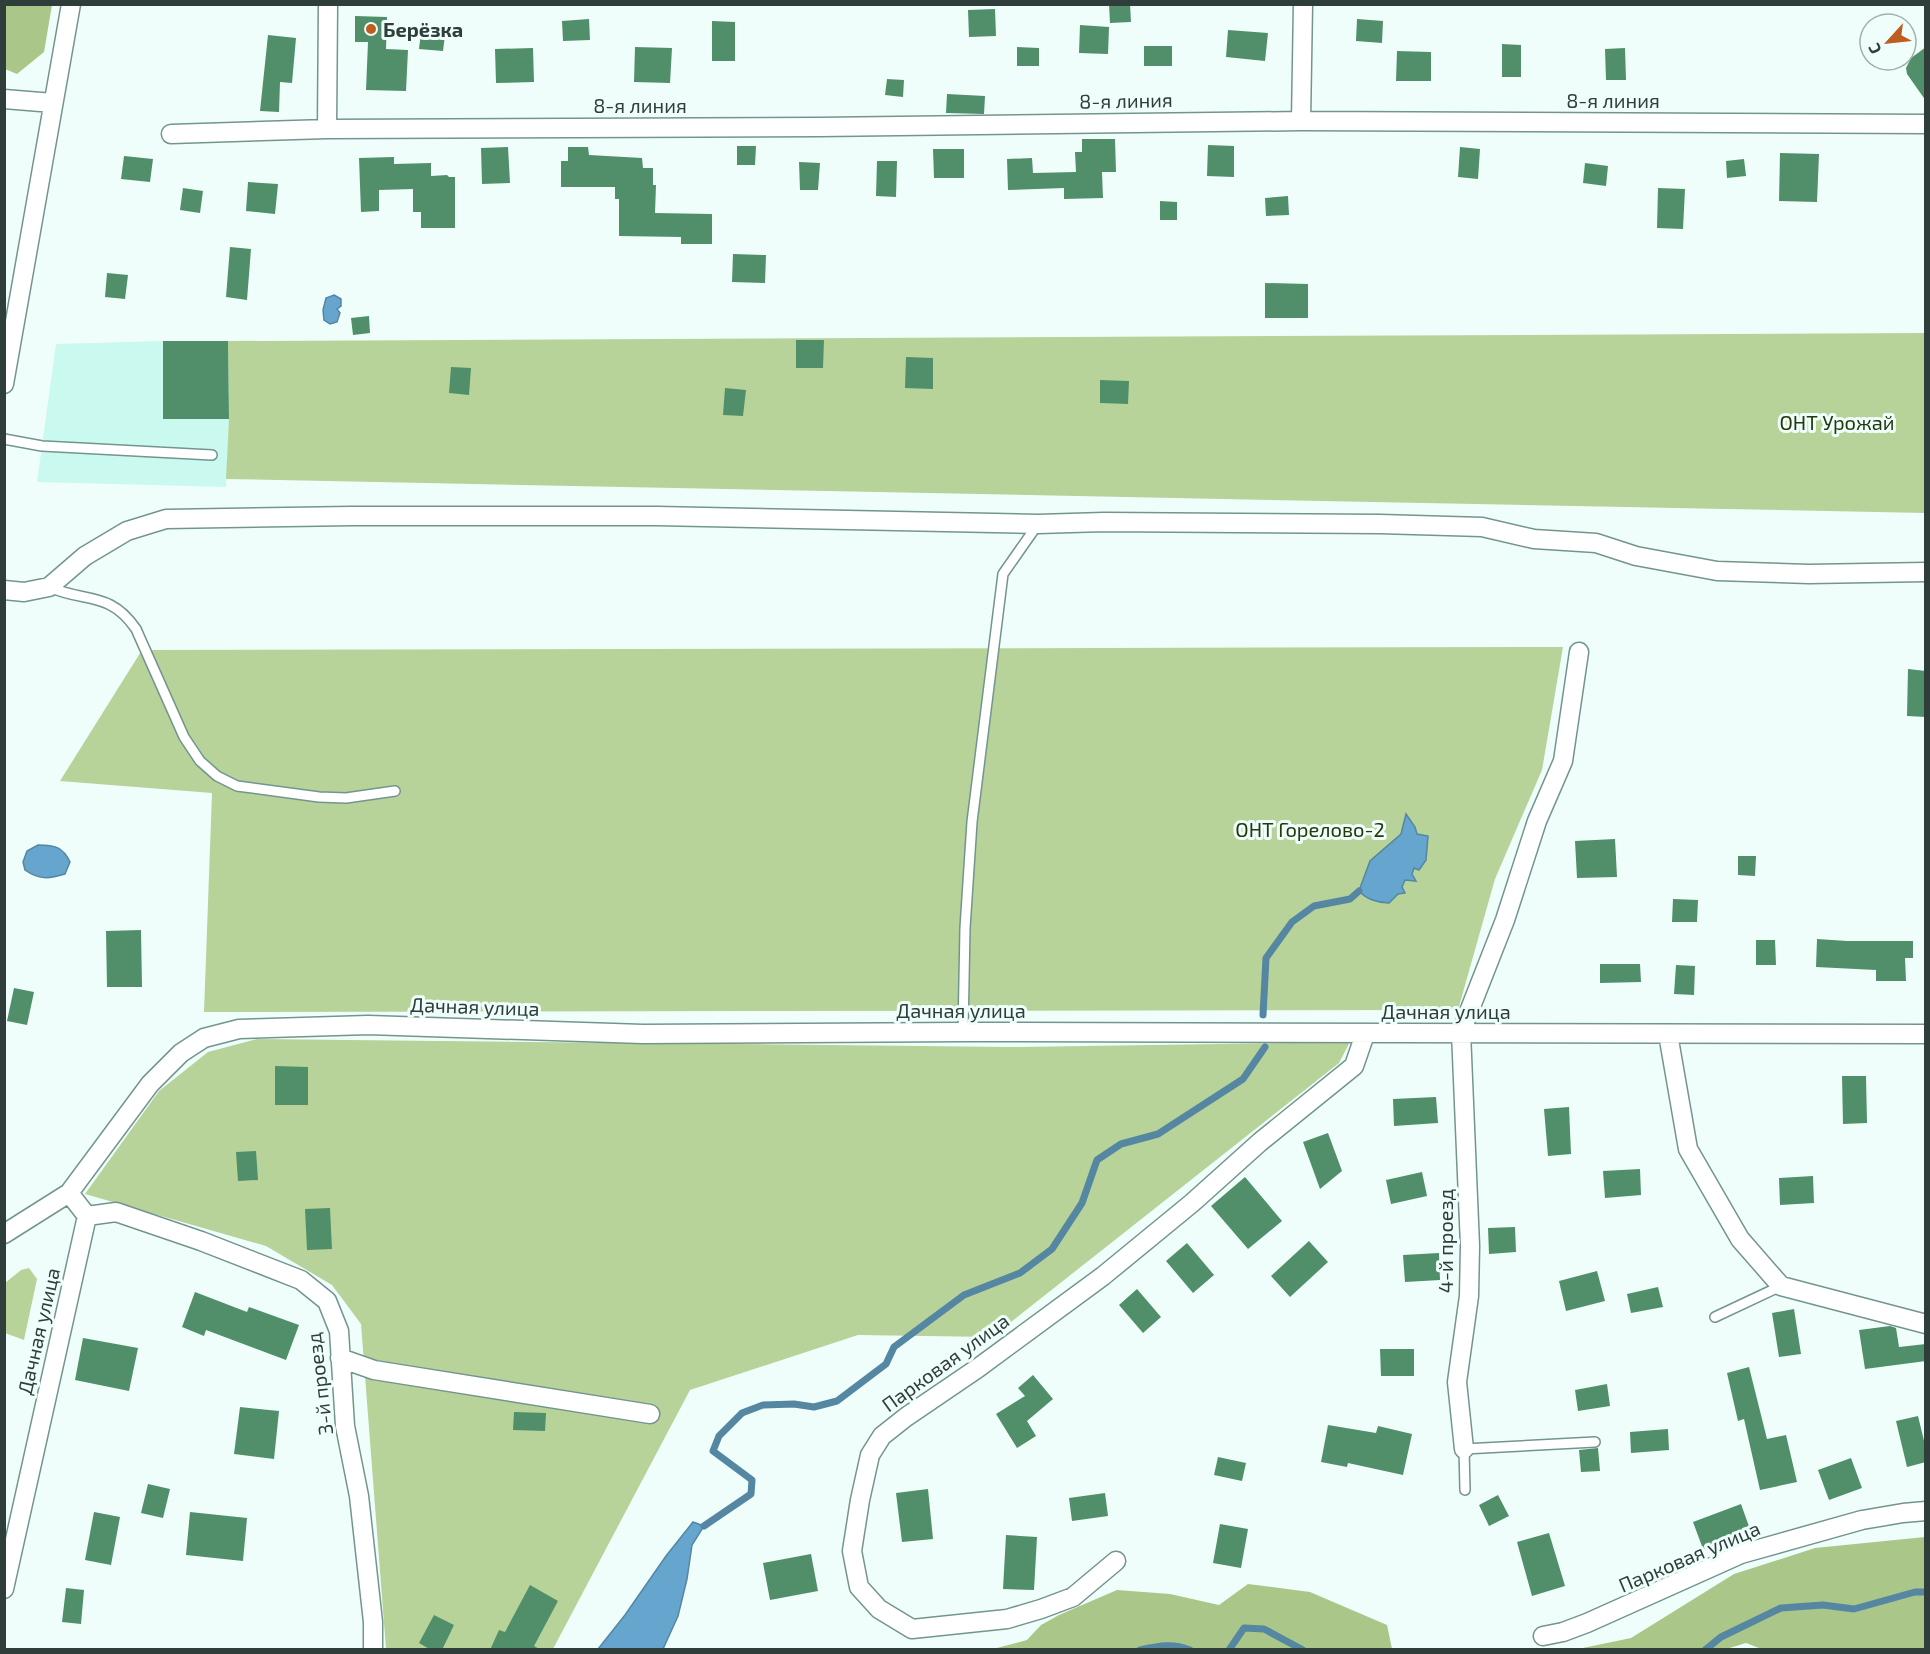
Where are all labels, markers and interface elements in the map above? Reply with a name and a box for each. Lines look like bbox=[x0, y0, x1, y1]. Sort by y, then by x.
north arrow bbox=[1858, 12, 1918, 72]
place label: Берёзка bbox=[383, 17, 463, 41]
marker: Берёзка bbox=[364, 22, 378, 36]
text: С bbox=[1864, 41, 1885, 58]
street label: 8-я линия bbox=[1079, 87, 1173, 113]
street label: 8-я линия bbox=[1566, 88, 1660, 112]
street label: 8-я линия bbox=[593, 93, 687, 117]
park label: ОНТ Урожай bbox=[1779, 410, 1895, 434]
park label: ОНТ Горелово-2 bbox=[1235, 817, 1385, 841]
street label: Дачная улица bbox=[410, 992, 540, 1021]
street label: Дачная улица bbox=[896, 998, 1026, 1023]
street label: Дачная улица bbox=[1381, 999, 1511, 1024]
street label: 4-й проезд bbox=[1433, 1189, 1457, 1293]
street label: Дачная улица bbox=[12, 1265, 65, 1397]
street label: Парковая улица bbox=[877, 1308, 1014, 1417]
street label: 3-й проезд bbox=[301, 1331, 337, 1437]
street label: Парковая улица bbox=[1615, 1515, 1764, 1598]

